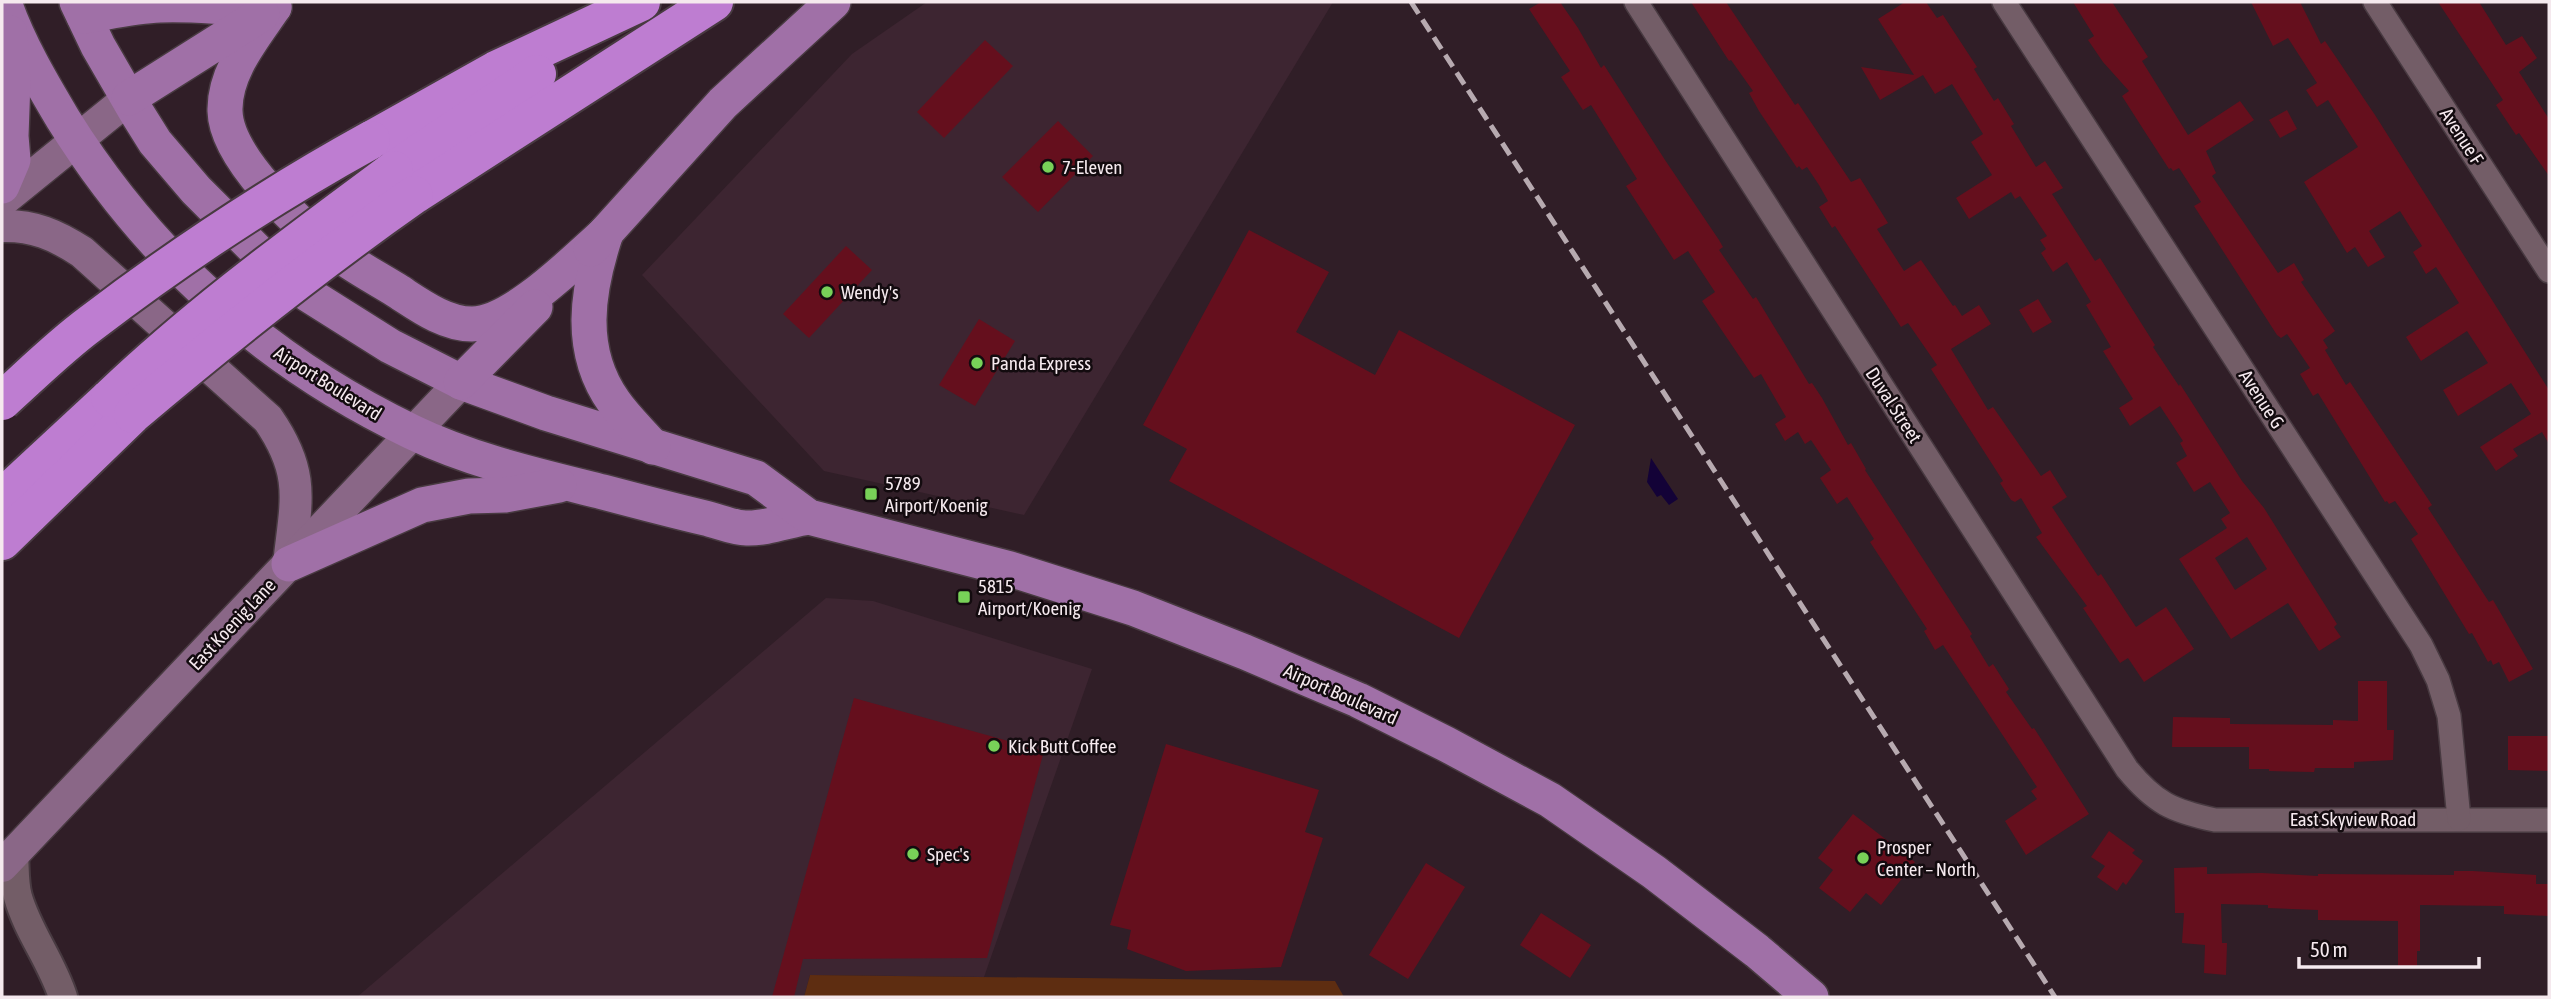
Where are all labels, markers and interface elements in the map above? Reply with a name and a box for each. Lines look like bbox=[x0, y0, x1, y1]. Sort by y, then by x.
street label: Avenue F bbox=[2436, 104, 2489, 169]
place label: 7-Eleven bbox=[1062, 156, 1123, 178]
marker: 7-Eleven bbox=[1040, 159, 1056, 175]
place label: Wendy's bbox=[841, 281, 899, 303]
marker: Wendy's bbox=[819, 284, 835, 300]
street label: Airport Boulevard bbox=[270, 341, 386, 425]
place label: Panda Express bbox=[991, 352, 1091, 374]
marker: Panda Express bbox=[969, 355, 985, 371]
street label: Duval Street bbox=[1861, 363, 1927, 447]
street label: Avenue G bbox=[2235, 366, 2289, 432]
place label: 5789 Airport/Koenig bbox=[885, 472, 989, 516]
marker: 5789 Airport/Koenig bbox=[863, 486, 879, 502]
street label: East Koenig Lane bbox=[184, 574, 280, 674]
place label: 5815 Airport/Koenig bbox=[978, 575, 1082, 619]
marker: 5815 Airport/Koenig bbox=[956, 589, 972, 605]
street label: Airport Boulevard bbox=[1281, 659, 1401, 729]
place label: Kick Butt Coffee bbox=[1008, 735, 1116, 757]
marker: Kick Butt Coffee bbox=[986, 738, 1002, 754]
street label: East Skyview Road bbox=[2290, 808, 2416, 830]
place label: Prosper Center – North bbox=[1877, 836, 1976, 880]
place label: Spec's bbox=[927, 843, 970, 865]
marker: Spec's bbox=[905, 846, 921, 862]
marker: Prosper Center – North bbox=[1855, 850, 1871, 866]
scale bar bbox=[2299, 926, 2479, 970]
text: 50 m bbox=[2310, 937, 2348, 961]

